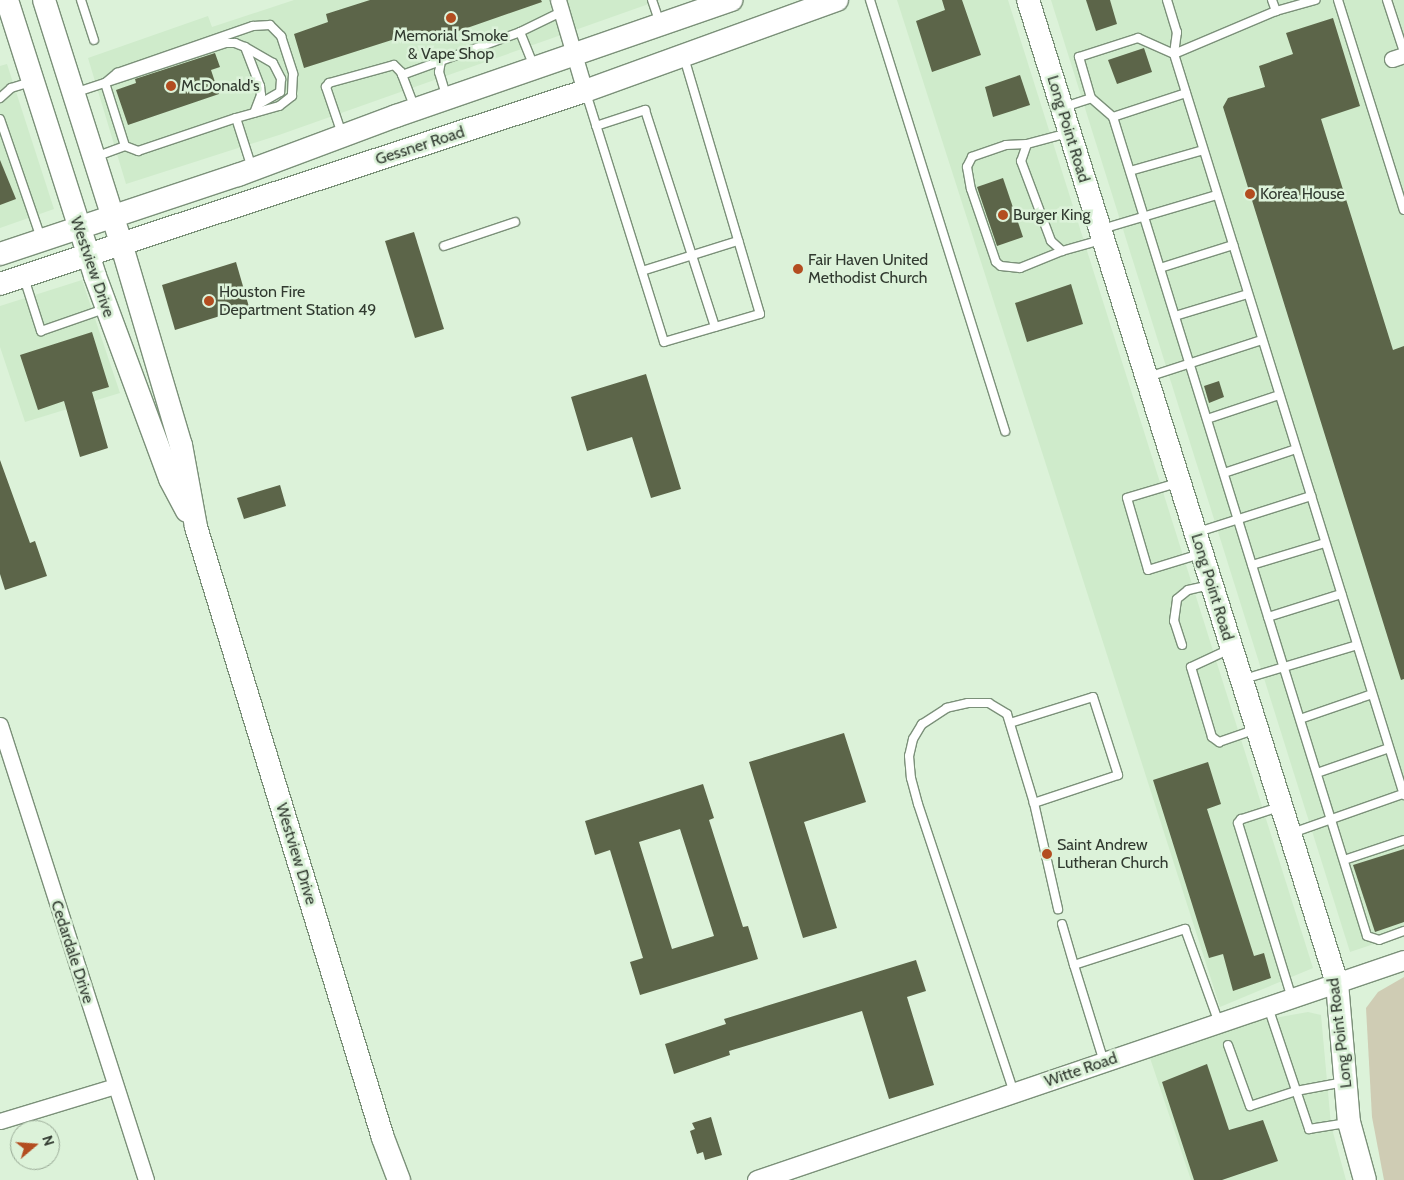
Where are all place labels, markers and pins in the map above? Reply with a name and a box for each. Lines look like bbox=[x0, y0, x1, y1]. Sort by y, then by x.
marker: Memorial Smoke & Vape Shop bbox=[445, 12, 457, 24]
place label: Memorial Smoke & Vape Shop bbox=[394, 26, 508, 64]
place label: McDonald's bbox=[181, 76, 260, 96]
marker: McDonald's bbox=[165, 80, 177, 92]
place label: Korea House bbox=[1260, 184, 1345, 204]
marker: Korea House bbox=[1244, 188, 1256, 200]
place label: Burger King bbox=[1013, 205, 1090, 225]
marker: Burger King bbox=[997, 209, 1009, 221]
place label: Fair Haven United Methodist Church bbox=[808, 250, 928, 288]
marker: Fair Haven United Methodist Church bbox=[792, 263, 804, 275]
place label: Houston Fire Department Station 49 bbox=[219, 282, 376, 320]
marker: Houston Fire Department Station 49 bbox=[203, 295, 215, 307]
place label: Saint Andrew Lutheran Church bbox=[1057, 835, 1168, 873]
marker: Saint Andrew Lutheran Church bbox=[1041, 848, 1053, 860]

